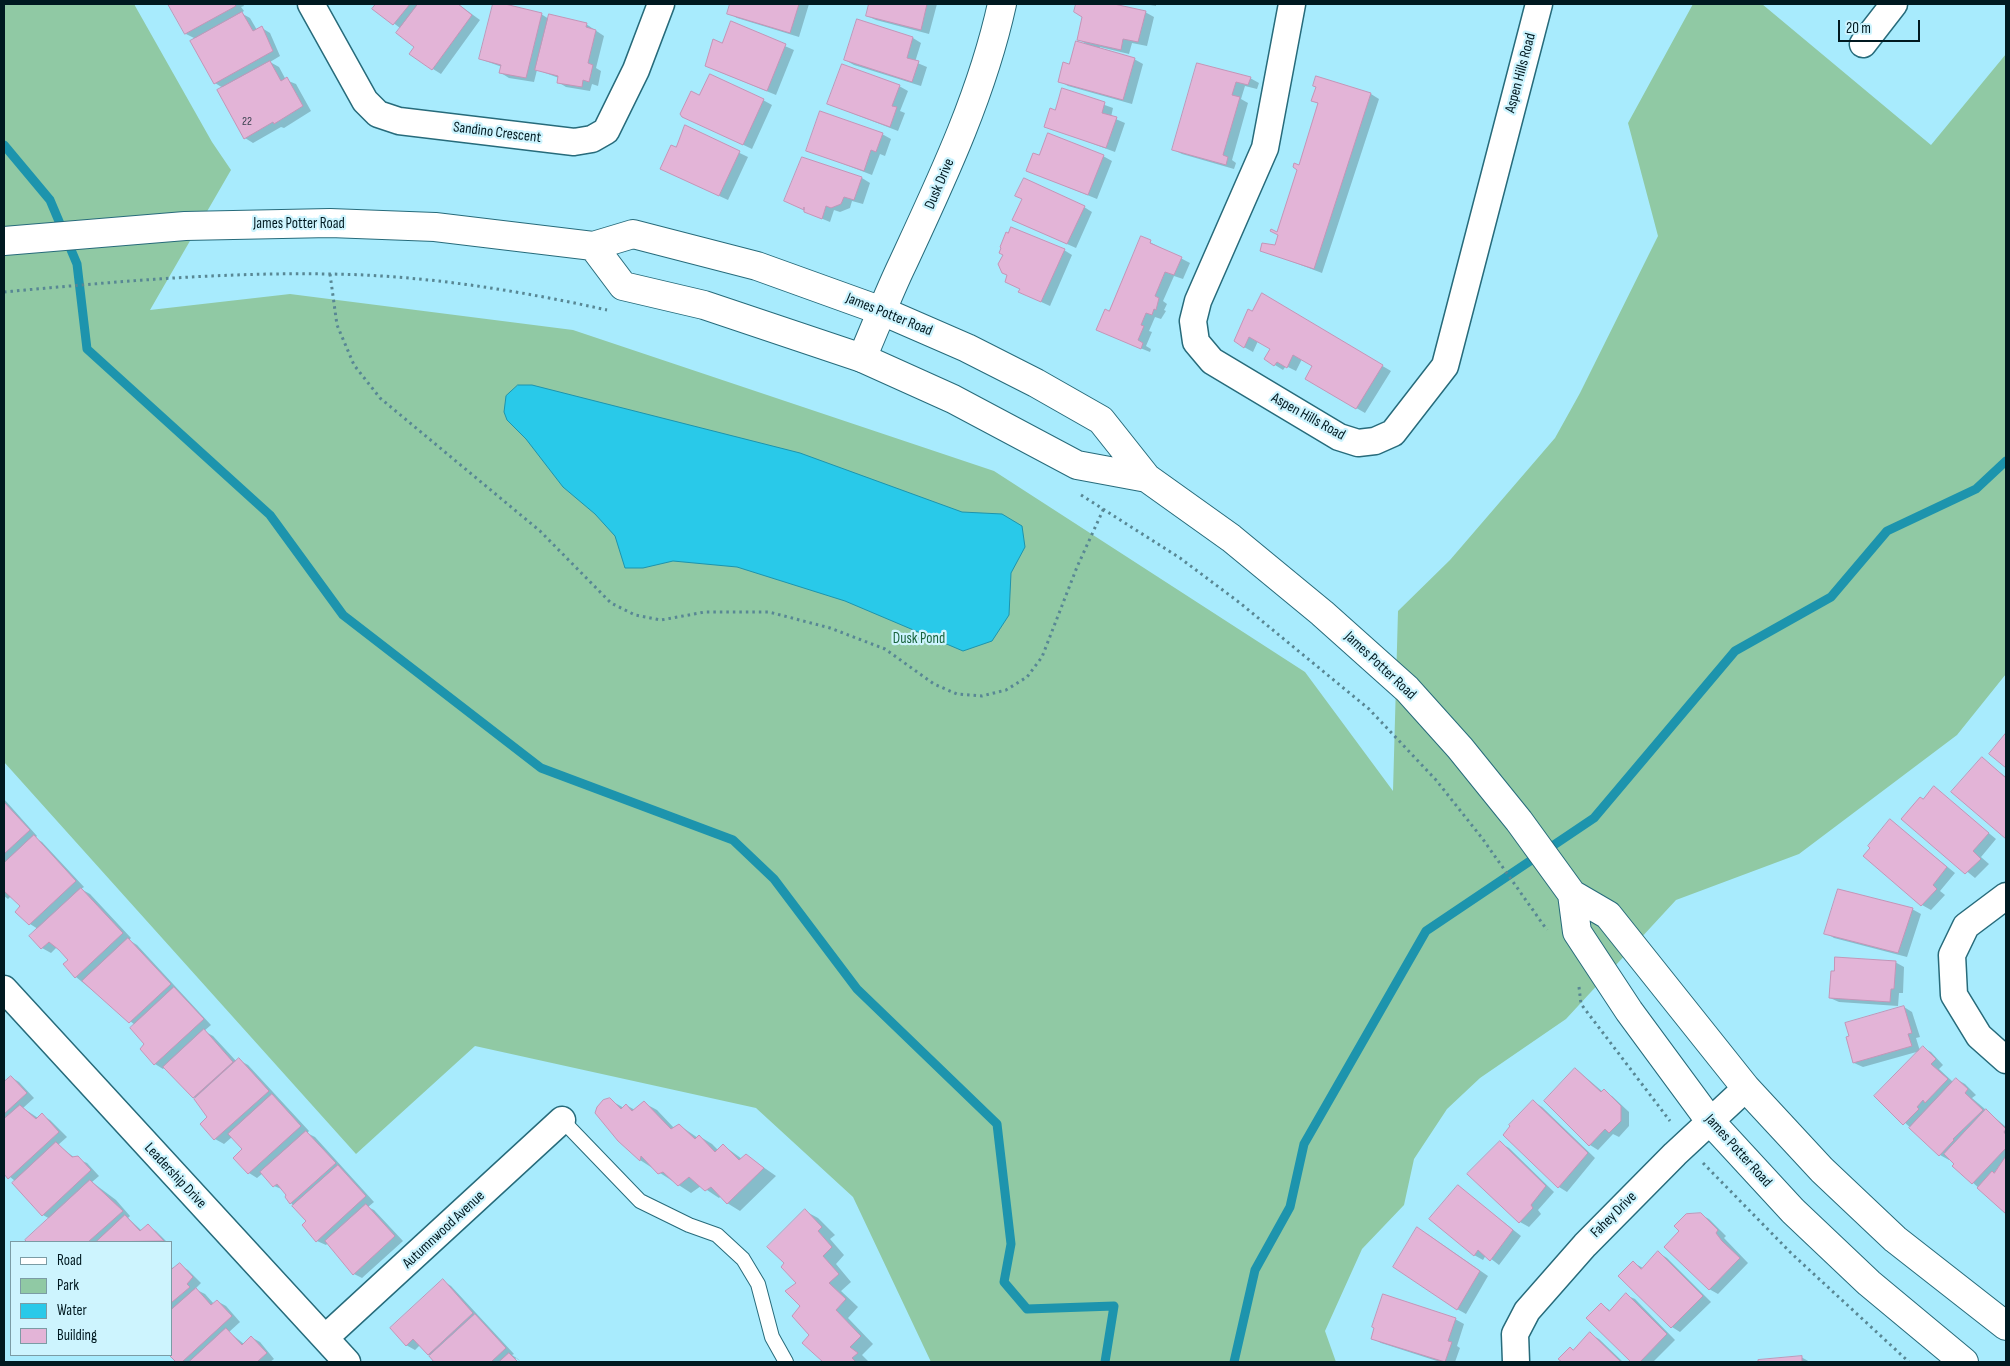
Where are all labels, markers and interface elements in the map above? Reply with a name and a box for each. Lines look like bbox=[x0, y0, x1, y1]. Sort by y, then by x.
scale bar bbox=[1840, 10, 1922, 42]
text: 20 m bbox=[1846, 19, 1871, 38]
street label: Aspen Hills Road bbox=[1502, 31, 1540, 115]
house number: 22 bbox=[242, 115, 252, 129]
street label: Sandino Crescent bbox=[452, 119, 542, 147]
street label: Dusk Drive bbox=[921, 156, 959, 212]
street label: James Potter Road bbox=[253, 215, 345, 233]
street label: James Potter Road bbox=[843, 290, 935, 340]
street label: Aspen Hills Road bbox=[1268, 389, 1348, 445]
street label: James Potter Road bbox=[1340, 628, 1420, 704]
park label: Dusk Pond bbox=[893, 630, 945, 648]
street label: James Potter Road bbox=[1701, 1111, 1775, 1191]
street label: Leadership Drive bbox=[140, 1140, 210, 1212]
street label: Autumnwood Avenue bbox=[399, 1187, 489, 1273]
street label: Fahey Drive bbox=[1587, 1188, 1641, 1242]
legend bbox=[10, 1241, 172, 1356]
text: Road bbox=[57, 1251, 82, 1270]
text: Park bbox=[57, 1276, 79, 1295]
text: Water bbox=[57, 1301, 87, 1320]
text: Building bbox=[57, 1326, 97, 1345]

